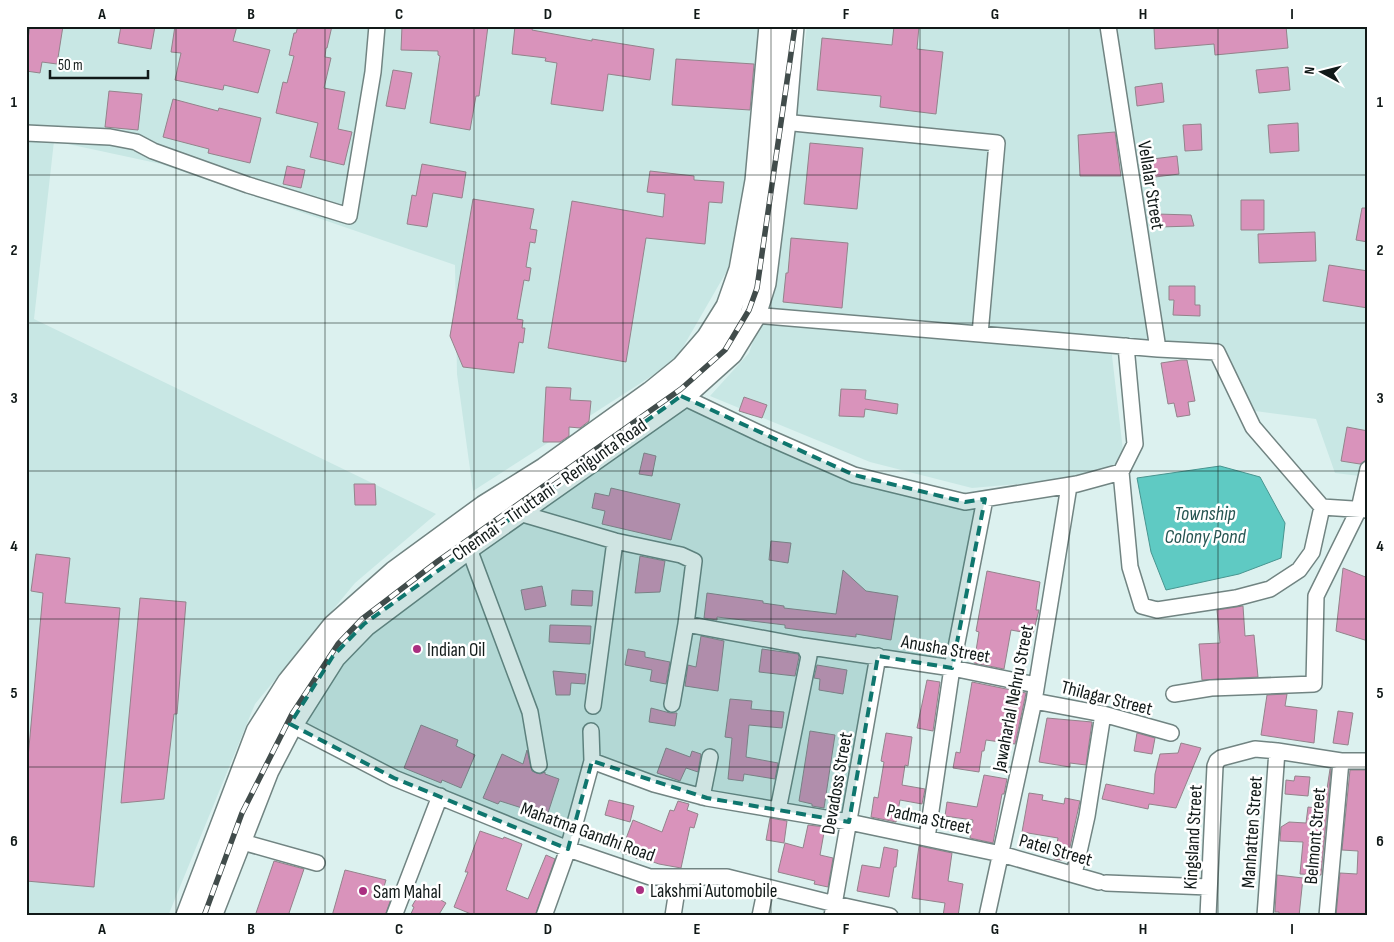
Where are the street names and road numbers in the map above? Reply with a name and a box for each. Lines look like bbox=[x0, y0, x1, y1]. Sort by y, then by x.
street label: Vellalar Street bbox=[1132, 139, 1169, 231]
street label: Chennai - Tiruttani - Renigunta Road bbox=[448, 414, 652, 566]
street label: Jawaharlal Nehru Street bbox=[988, 623, 1039, 775]
street label: Anusha Street bbox=[898, 630, 992, 669]
street label: Thilagar Street bbox=[1059, 676, 1155, 721]
street label: Devadoss Street bbox=[817, 730, 858, 836]
street label: Manhatten Street bbox=[1237, 775, 1268, 889]
street label: Kingsland Street bbox=[1179, 784, 1208, 890]
street label: Belmont Street bbox=[1300, 787, 1331, 885]
street label: Mahatma Gandhi Road bbox=[517, 797, 658, 867]
street label: Padma Street bbox=[884, 799, 973, 840]
street label: Patel Street bbox=[1016, 829, 1095, 872]

